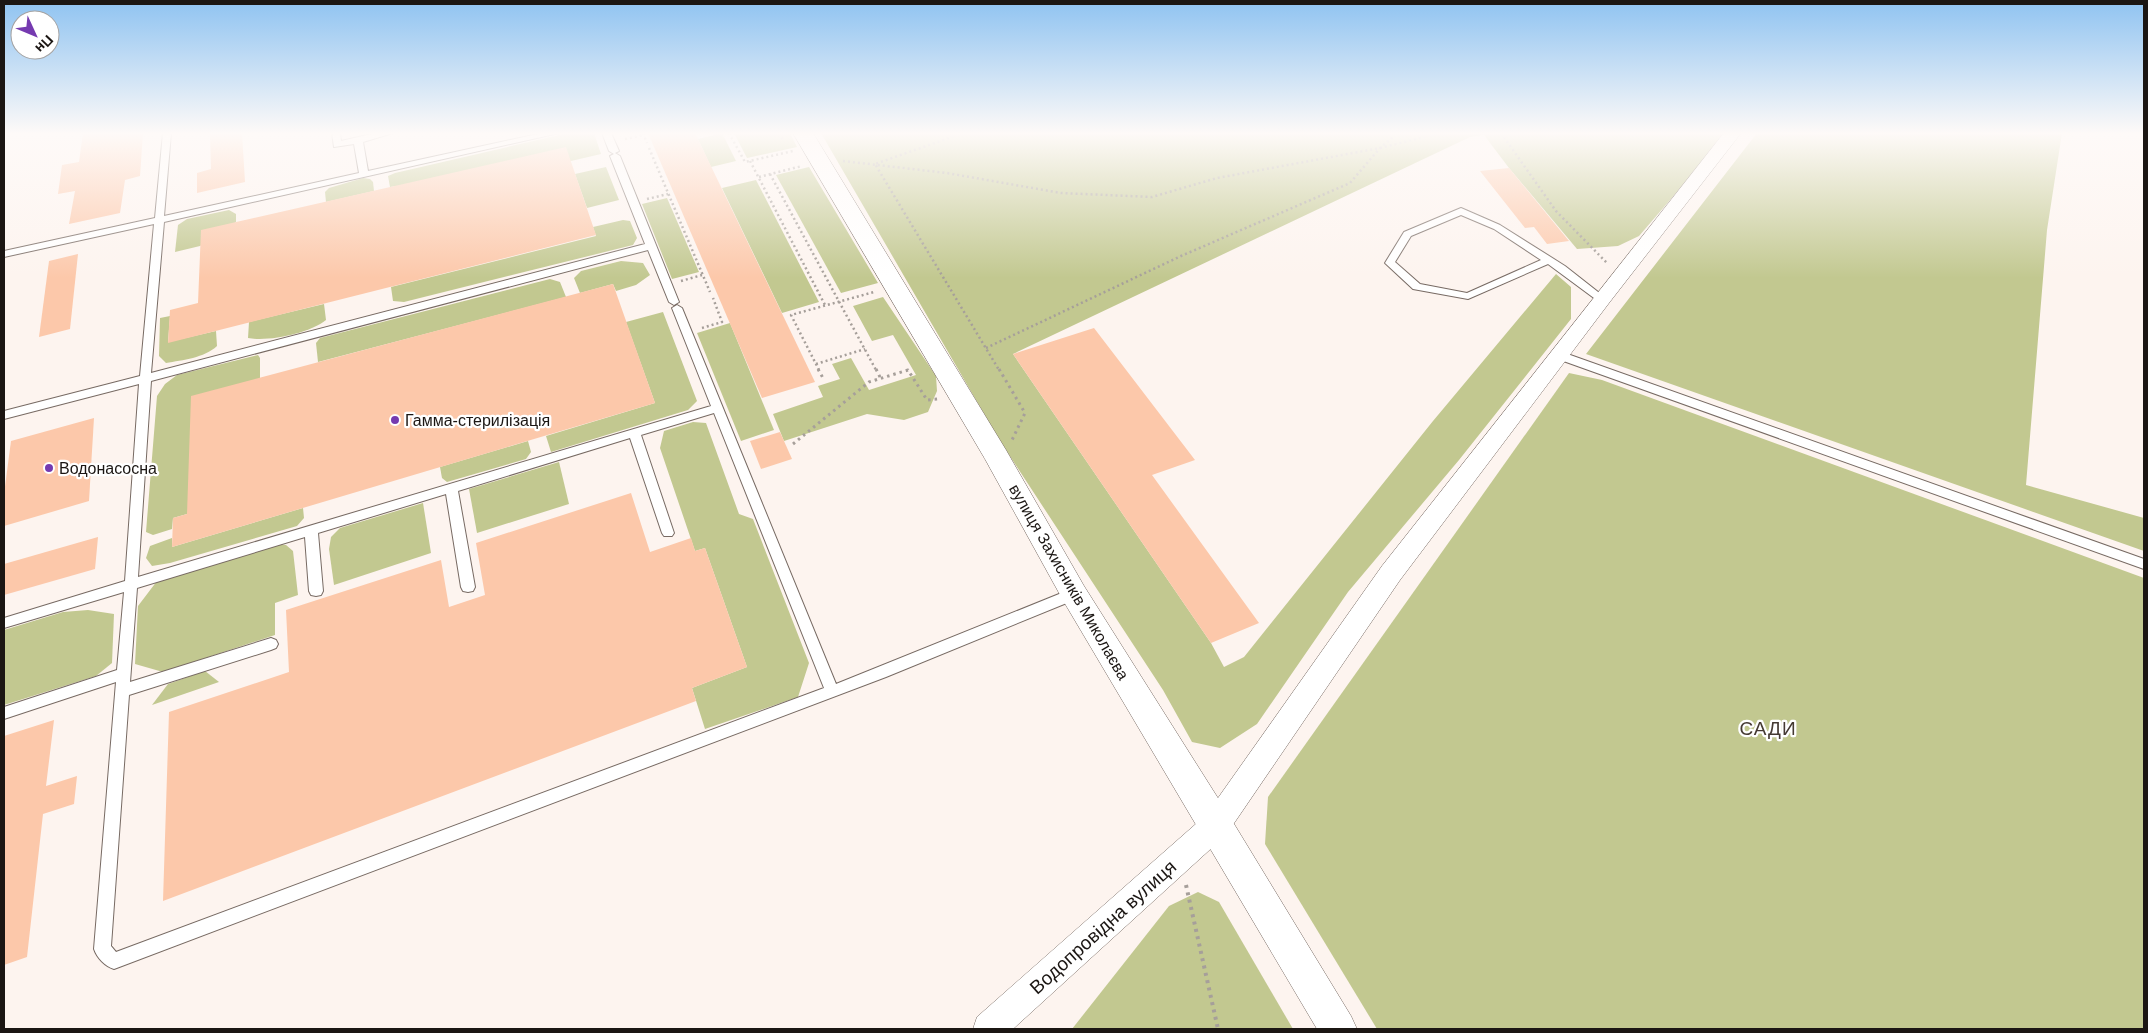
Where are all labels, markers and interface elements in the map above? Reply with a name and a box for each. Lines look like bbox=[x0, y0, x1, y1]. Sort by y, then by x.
north arrow bbox=[10, 10, 60, 60]
text: Пн bbox=[32, 32, 57, 56]
place label: Гамма-стерилізація bbox=[405, 412, 550, 429]
marker: Гамма-стерилізація bbox=[389, 414, 401, 426]
place label: Водонасосна bbox=[59, 460, 157, 477]
marker: Водонасосна bbox=[43, 462, 55, 474]
street label: вулиця Захисників Миколаєва bbox=[1006, 481, 1132, 683]
district label: САДИ bbox=[1739, 718, 1797, 739]
street label: Водопровідна вулиця bbox=[1026, 856, 1180, 998]

